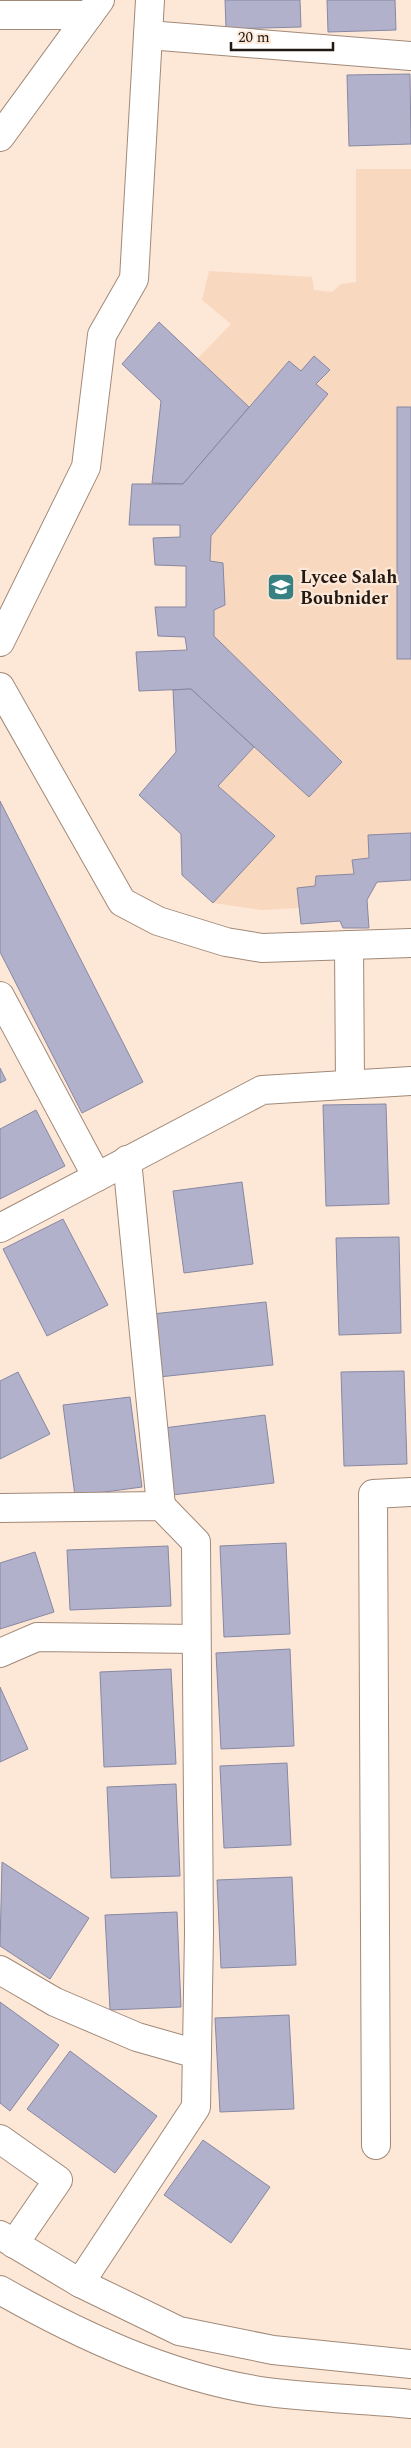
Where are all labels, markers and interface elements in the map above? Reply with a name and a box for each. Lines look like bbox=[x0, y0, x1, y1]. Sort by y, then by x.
scale bar bbox=[231, 20, 334, 52]
text: 20 m bbox=[238, 26, 270, 49]
place label: Lycee Salah Boubnider bbox=[300, 564, 397, 612]
school or university icon: Lycee Salah Boubnider bbox=[266, 572, 296, 602]

